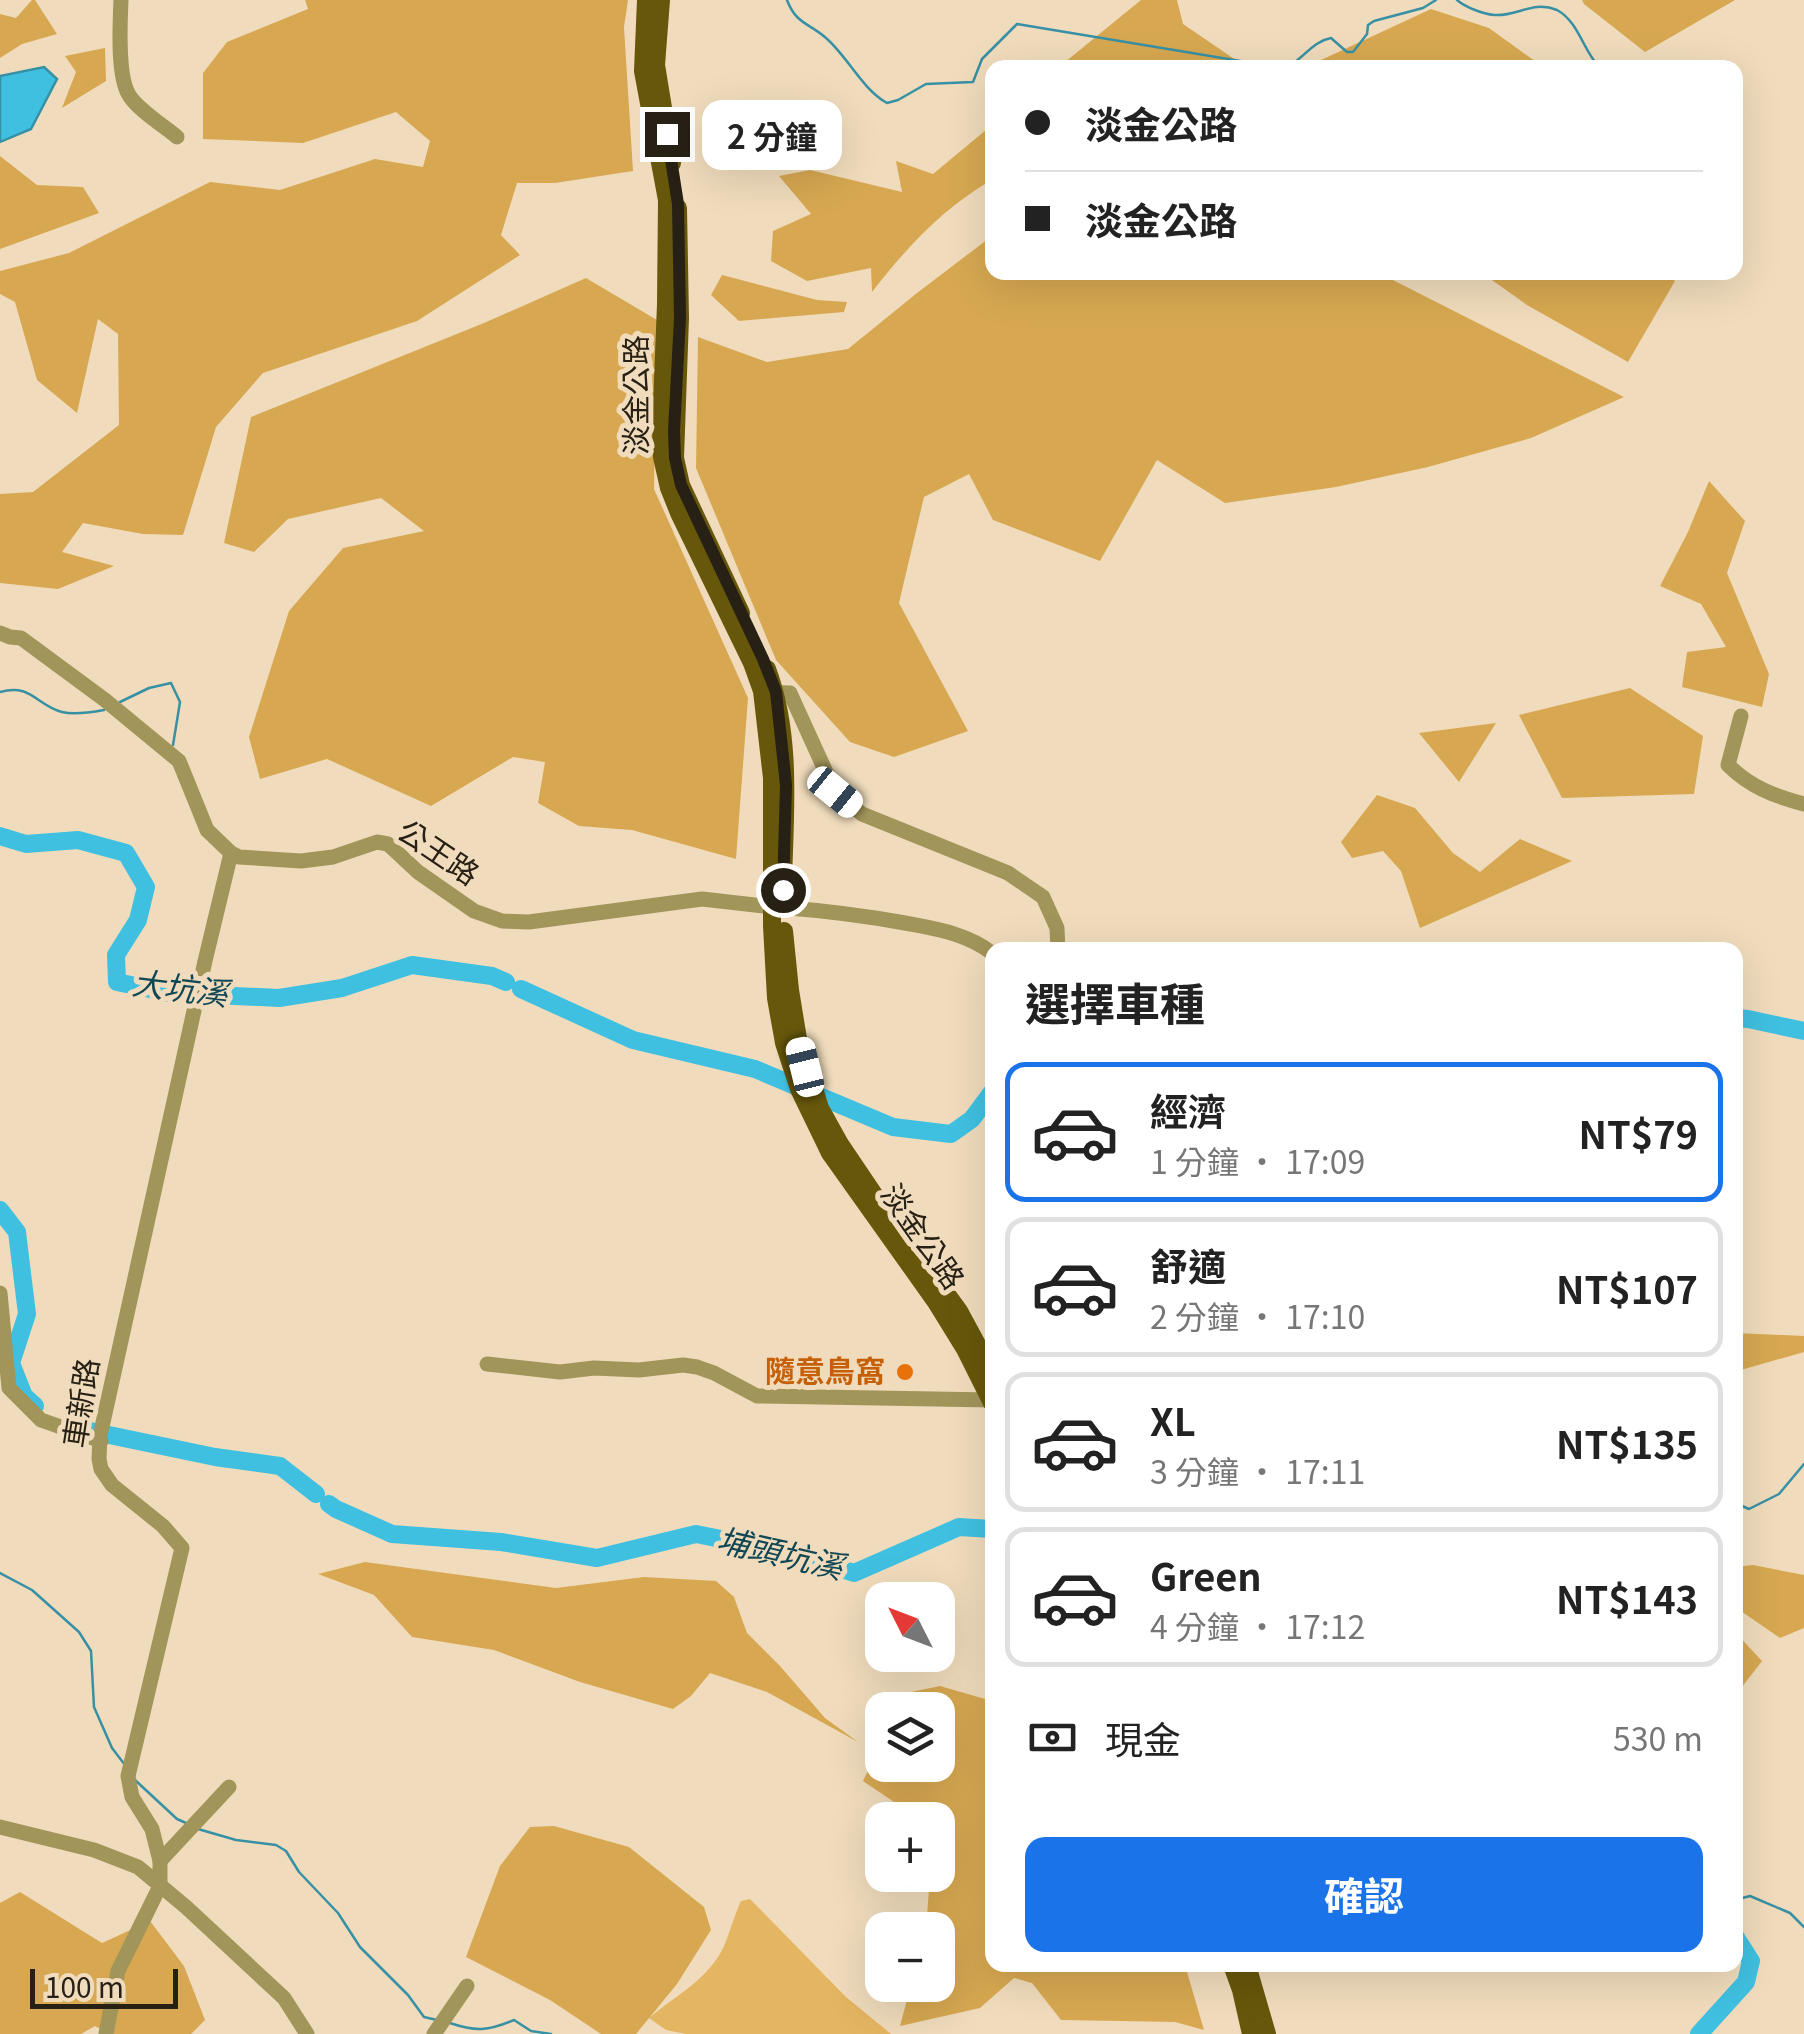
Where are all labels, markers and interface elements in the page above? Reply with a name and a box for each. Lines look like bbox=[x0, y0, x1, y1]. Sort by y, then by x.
text: 淡金公路 bbox=[1085, 95, 1237, 150]
callout: 2 分鐘 bbox=[702, 99, 842, 169]
route end bbox=[645, 112, 690, 157]
text: 2 分鐘 bbox=[727, 112, 817, 158]
text: 淡金公路 bbox=[1085, 191, 1237, 246]
street label: 淡金公路 bbox=[612, 335, 656, 455]
car bbox=[802, 761, 868, 823]
street label: 公王路 bbox=[390, 807, 489, 894]
route start bbox=[761, 868, 806, 913]
water label: 大坑溪 bbox=[130, 957, 235, 1015]
text: 選擇車種 bbox=[1025, 969, 1205, 1034]
car bbox=[783, 1034, 827, 1100]
text: 經濟 bbox=[1150, 1082, 1226, 1137]
icon: car bbox=[1030, 1087, 1120, 1177]
text: NT$79 bbox=[1579, 1105, 1698, 1160]
text: 1 分鐘 · 17:09 bbox=[1150, 1137, 1365, 1183]
street label: 淡金公路 bbox=[872, 1174, 977, 1297]
text: 舒適 bbox=[1150, 1237, 1226, 1292]
icon: car bbox=[1030, 1242, 1120, 1332]
text: NT$107 bbox=[1556, 1260, 1698, 1315]
text: 2 分鐘 · 17:10 bbox=[1150, 1292, 1365, 1338]
place label: 隨意鳥窩 bbox=[765, 1347, 885, 1391]
street label: 車新路 bbox=[50, 1355, 108, 1450]
marker: 隨意鳥窩 bbox=[894, 1361, 916, 1383]
text: XL bbox=[1150, 1392, 1196, 1447]
icon: car bbox=[1030, 1397, 1120, 1487]
text: NT$135 bbox=[1556, 1415, 1698, 1470]
text: 3 分鐘 · 17:11 bbox=[1150, 1447, 1365, 1493]
water label: 埔頭坑溪 bbox=[713, 1514, 852, 1589]
text: Green bbox=[1150, 1547, 1262, 1602]
icon: car bbox=[1030, 1552, 1120, 1642]
text: NT$143 bbox=[1556, 1570, 1698, 1625]
north arrow bbox=[865, 1582, 955, 1672]
map controls bbox=[865, 1582, 955, 2002]
text: 4 分鐘 · 17:12 bbox=[1150, 1602, 1365, 1648]
button: layers bbox=[865, 1692, 955, 1782]
icon: cash bbox=[1025, 1710, 1080, 1765]
text: 現金 bbox=[1105, 1710, 1181, 1765]
text: 530 m bbox=[1613, 1714, 1703, 1760]
button: + bbox=[865, 1802, 955, 1892]
button: 確認 bbox=[1025, 1837, 1703, 1952]
button: − bbox=[865, 1912, 955, 2002]
scale bar bbox=[30, 1964, 178, 2008]
text: 100 m bbox=[45, 1966, 124, 2006]

